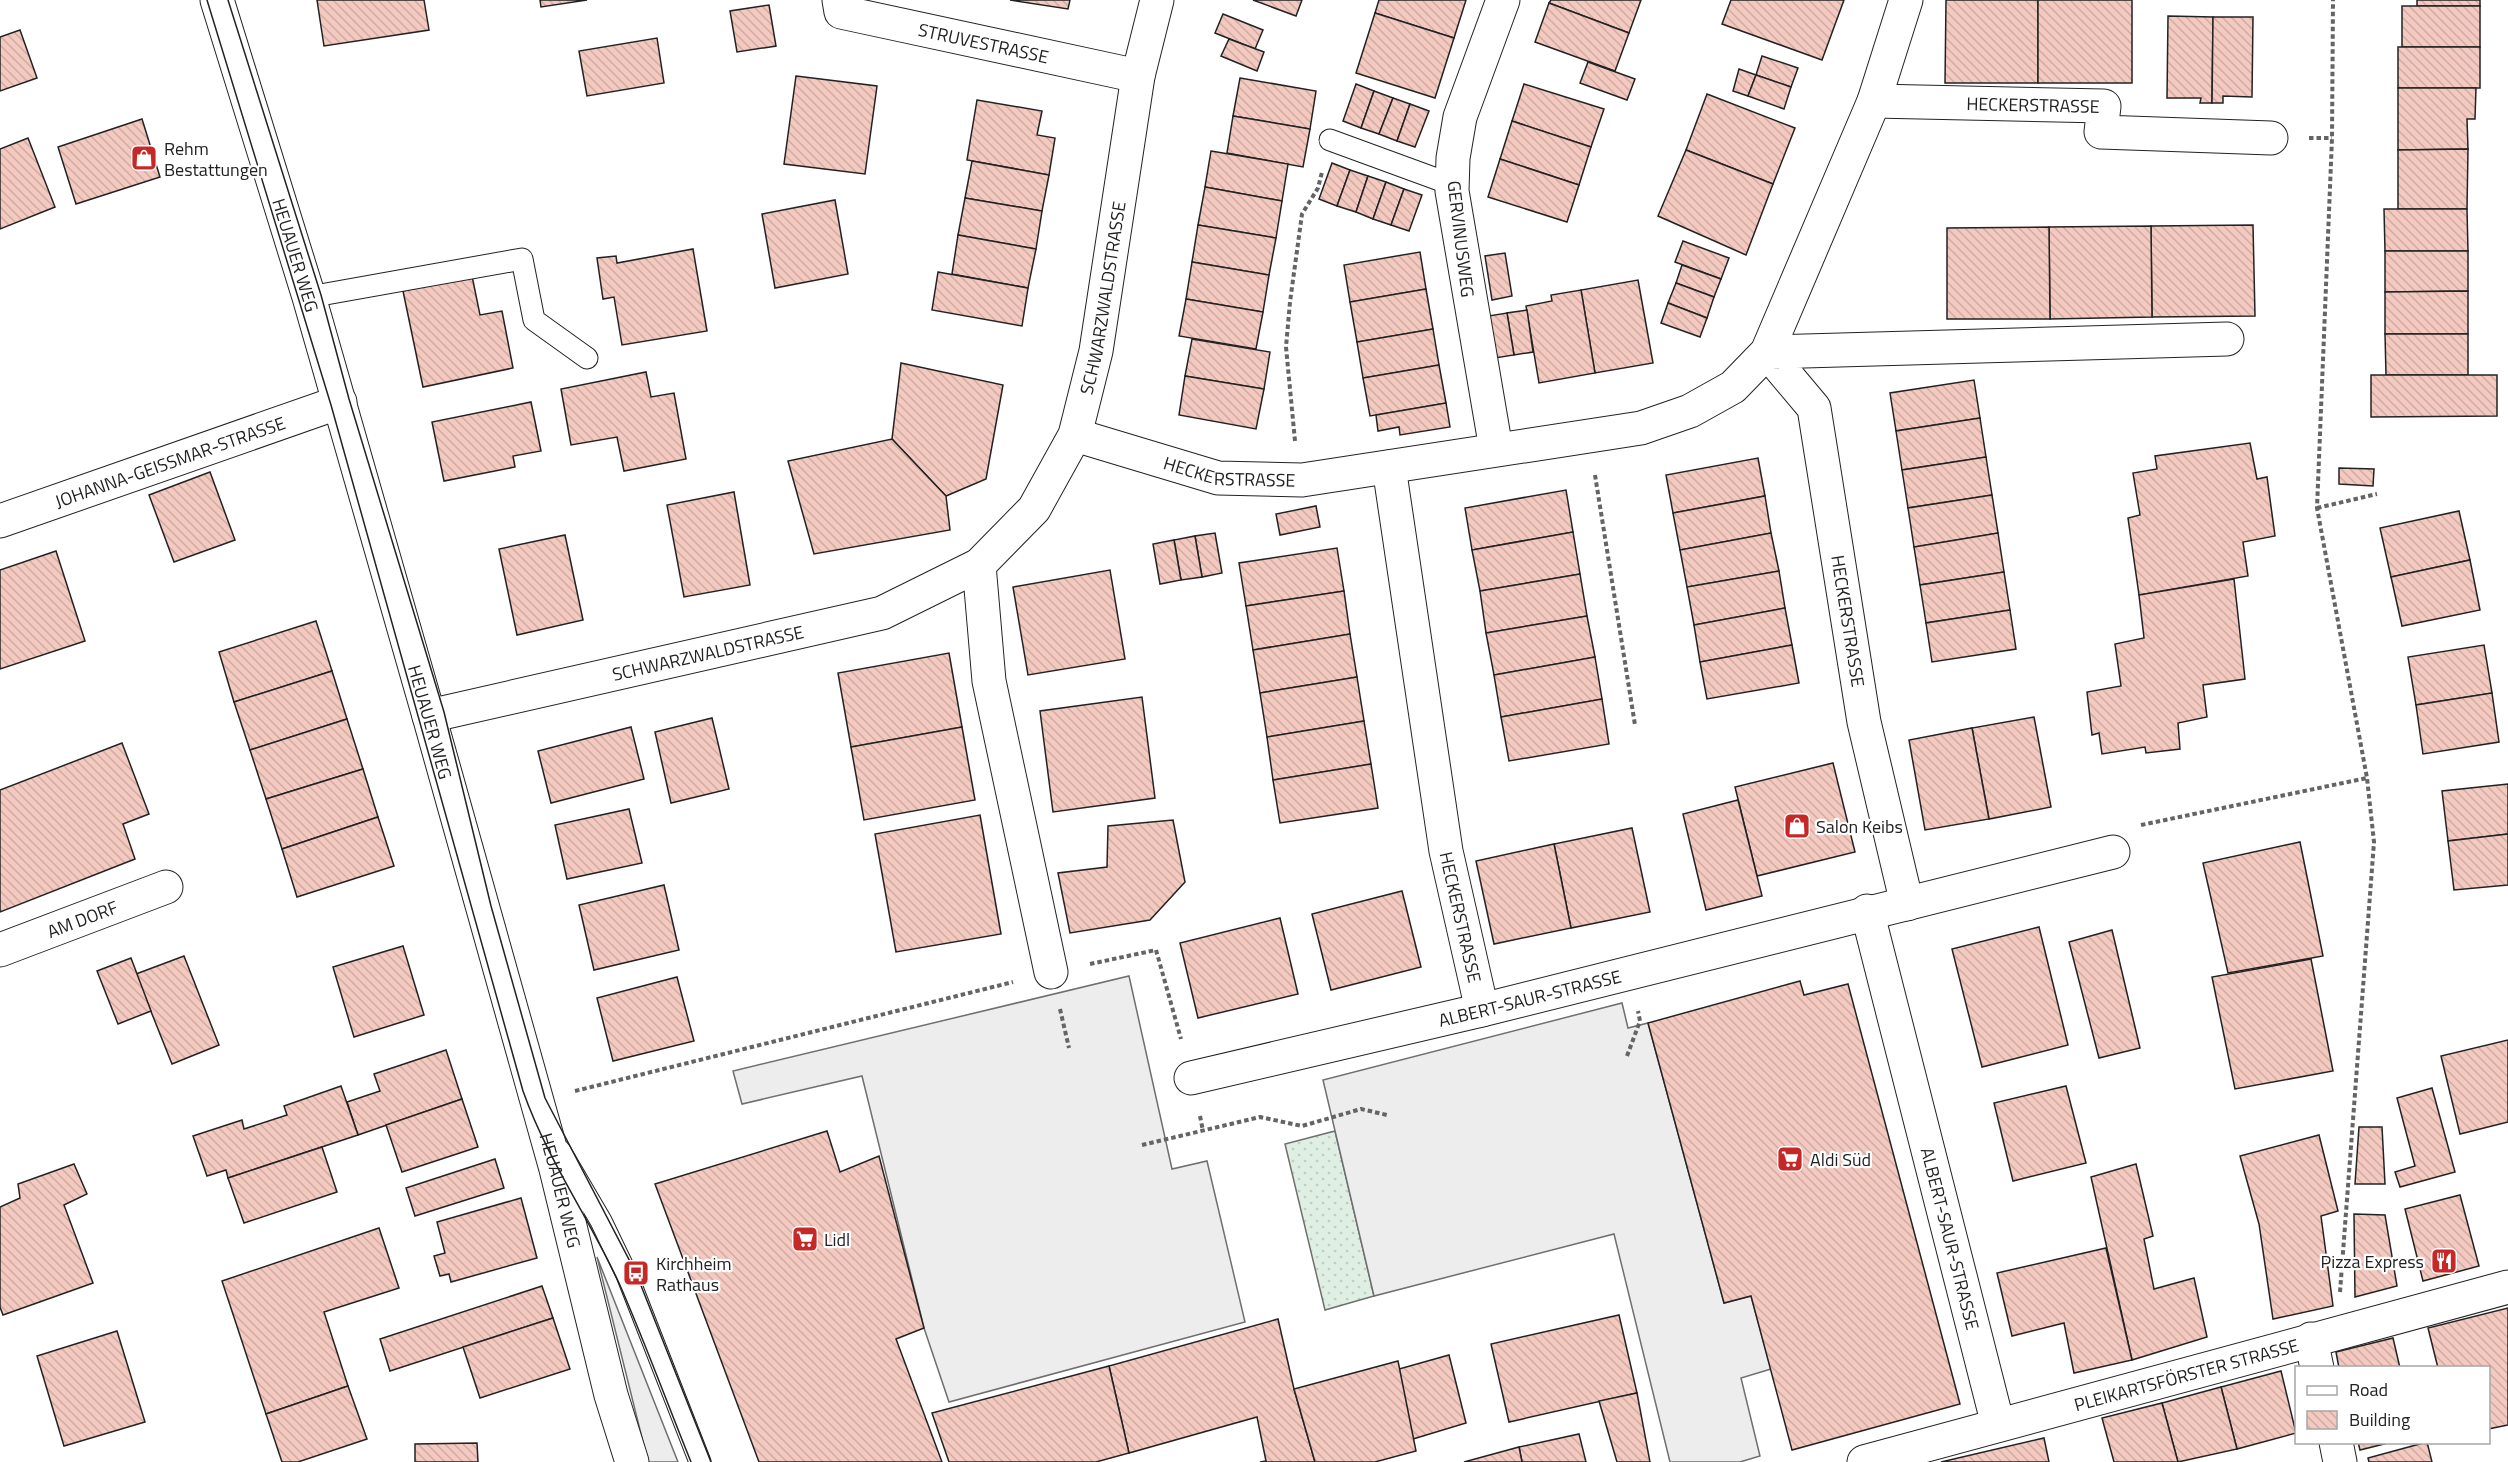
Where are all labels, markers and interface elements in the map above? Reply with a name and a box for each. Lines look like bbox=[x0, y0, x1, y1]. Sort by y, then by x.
street label: STRUVESTRASSE bbox=[916, 16, 1051, 70]
street label: HECKERSTRASSE bbox=[1966, 90, 2100, 119]
place label: Rehm Bestattungen bbox=[164, 135, 268, 183]
shop icon: Rehm Bestattungen bbox=[129, 143, 159, 173]
street label: GERVINUSWEG bbox=[1440, 179, 1482, 299]
street label: HEUAUER WEG bbox=[266, 195, 326, 315]
street label: SCHWARZWALDSTRASSE bbox=[1072, 199, 1132, 397]
street label: JOHANNA-GEISSMAR-STRASSE bbox=[51, 409, 289, 514]
street label: HECKERSTRASSE bbox=[1160, 449, 1296, 493]
street label: HECKERSTRASSE bbox=[1824, 553, 1872, 689]
street label: SCHWARZWALDSTRASSE bbox=[610, 618, 806, 687]
street label: HEUAUER WEG bbox=[402, 662, 460, 782]
shop icon: Salon Keibs bbox=[1782, 811, 1812, 841]
place label: Salon Keibs bbox=[1816, 813, 1903, 840]
street label: HECKERSTRASSE bbox=[1433, 849, 1489, 985]
street label: AM DORF bbox=[43, 893, 122, 945]
street label: ALBERT-SAUR-STRASSE bbox=[1436, 962, 1624, 1033]
street label: HEUAUER WEG bbox=[533, 1130, 588, 1251]
supermarket icon: Aldi Süd bbox=[1775, 1144, 1805, 1174]
street label: ALBERT-SAUR-STRASSE bbox=[1914, 1144, 1987, 1333]
place label: Aldi Süd bbox=[1810, 1146, 1871, 1173]
supermarket icon: Lidl bbox=[790, 1224, 820, 1254]
place label: Lidl bbox=[824, 1226, 850, 1253]
restaurant icon: Pizza Express bbox=[2429, 1246, 2459, 1276]
place label: Pizza Express bbox=[2321, 1248, 2424, 1275]
place label: Kirchheim Rathaus bbox=[656, 1250, 732, 1298]
bus stop icon: Kirchheim Rathaus bbox=[621, 1258, 651, 1288]
street label: PLEIKARTSFÖRSTER STRASSE bbox=[2071, 1331, 2302, 1418]
legend bbox=[2295, 1366, 2490, 1444]
text: Road bbox=[2349, 1376, 2388, 1403]
text: Building bbox=[2349, 1406, 2410, 1433]

